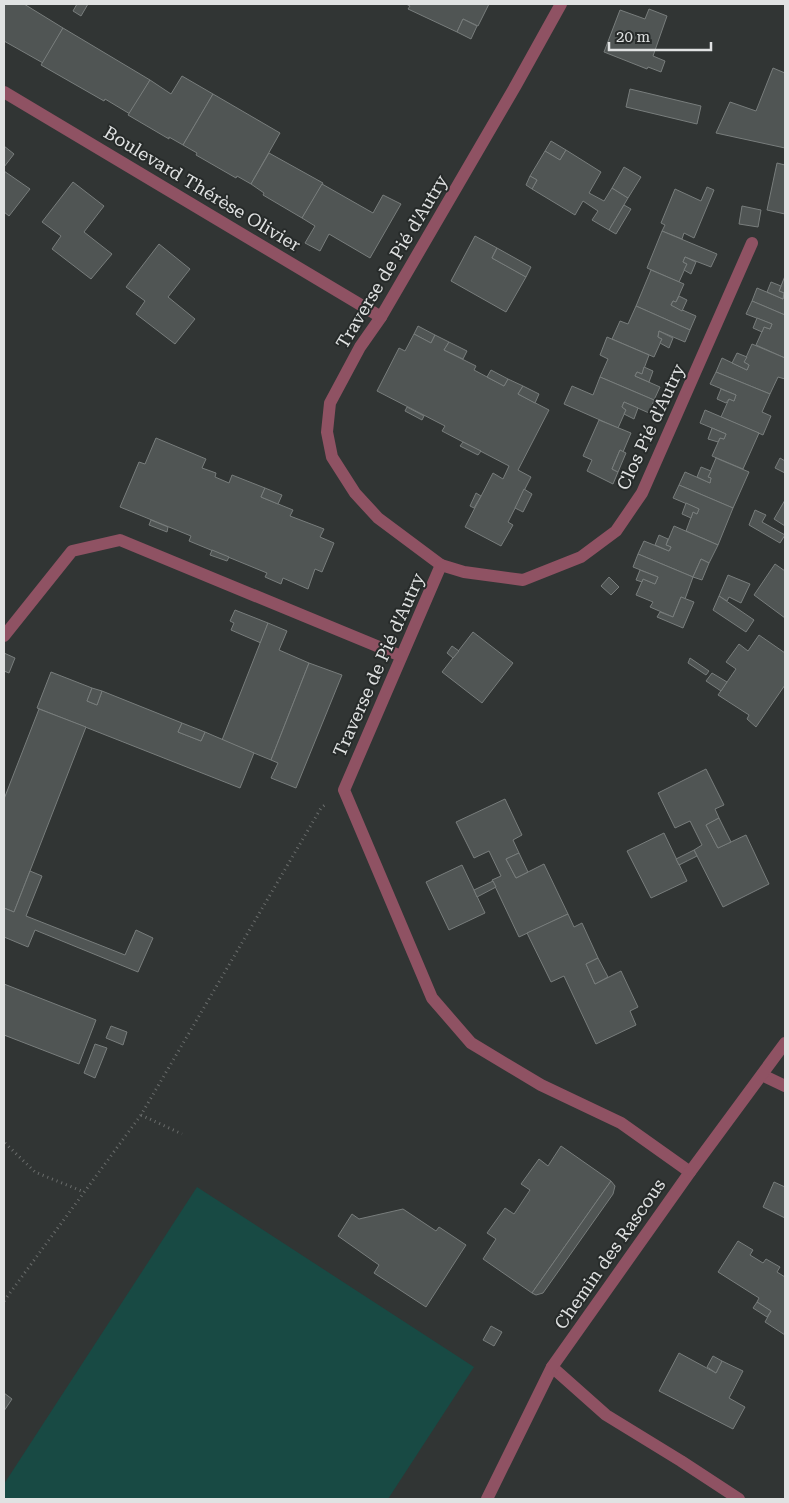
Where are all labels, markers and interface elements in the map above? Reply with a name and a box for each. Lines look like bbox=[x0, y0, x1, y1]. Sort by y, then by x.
scale bar bbox=[609, 20, 712, 52]
text: 20 m bbox=[616, 28, 651, 46]
street label: Boulevard Thérèse Olivier bbox=[100, 122, 304, 256]
street label: Traverse de Pié d'Autry bbox=[331, 171, 452, 352]
street label: Clos Pié d'Autry bbox=[612, 360, 689, 493]
street label: Traverse de Pié d'Autry bbox=[329, 569, 429, 760]
street label: Chemin des Rascous bbox=[550, 1174, 669, 1333]

